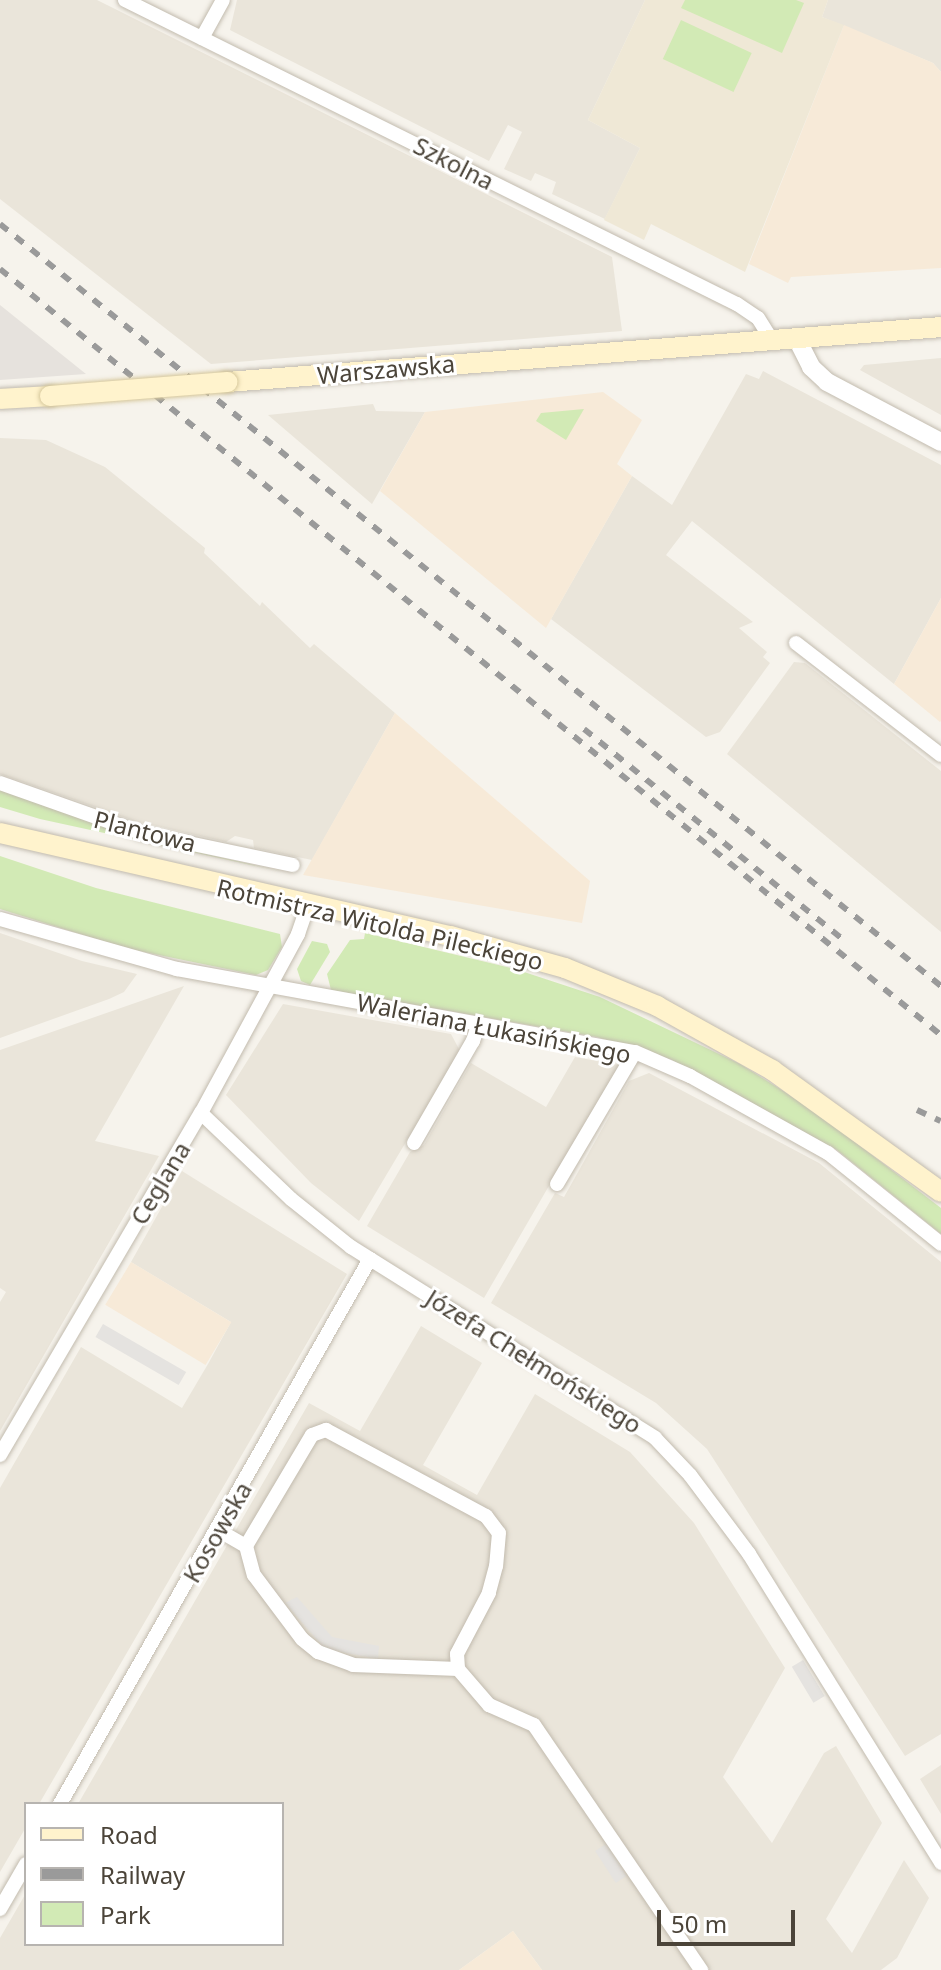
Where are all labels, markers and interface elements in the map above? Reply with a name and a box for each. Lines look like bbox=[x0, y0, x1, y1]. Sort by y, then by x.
street label: Szkolna bbox=[409, 131, 499, 195]
street label: Warszawska bbox=[316, 349, 456, 389]
street label: Plantowa bbox=[91, 804, 199, 858]
street label: Rotmistrza Witolda Pileckiego bbox=[214, 872, 546, 976]
street label: Waleriana Łukasińskiego bbox=[354, 987, 634, 1069]
street label: Ceglana bbox=[124, 1136, 196, 1230]
street label: Józefa Chełmońskiego bbox=[421, 1283, 647, 1439]
street label: Kosowska bbox=[177, 1476, 257, 1588]
legend bbox=[24, 1802, 284, 1946]
text: Road bbox=[100, 1818, 158, 1851]
text: Railway bbox=[100, 1858, 185, 1891]
scale bar bbox=[661, 1894, 799, 1944]
text: Park bbox=[100, 1898, 151, 1931]
text: 50 m bbox=[671, 1907, 727, 1940]

